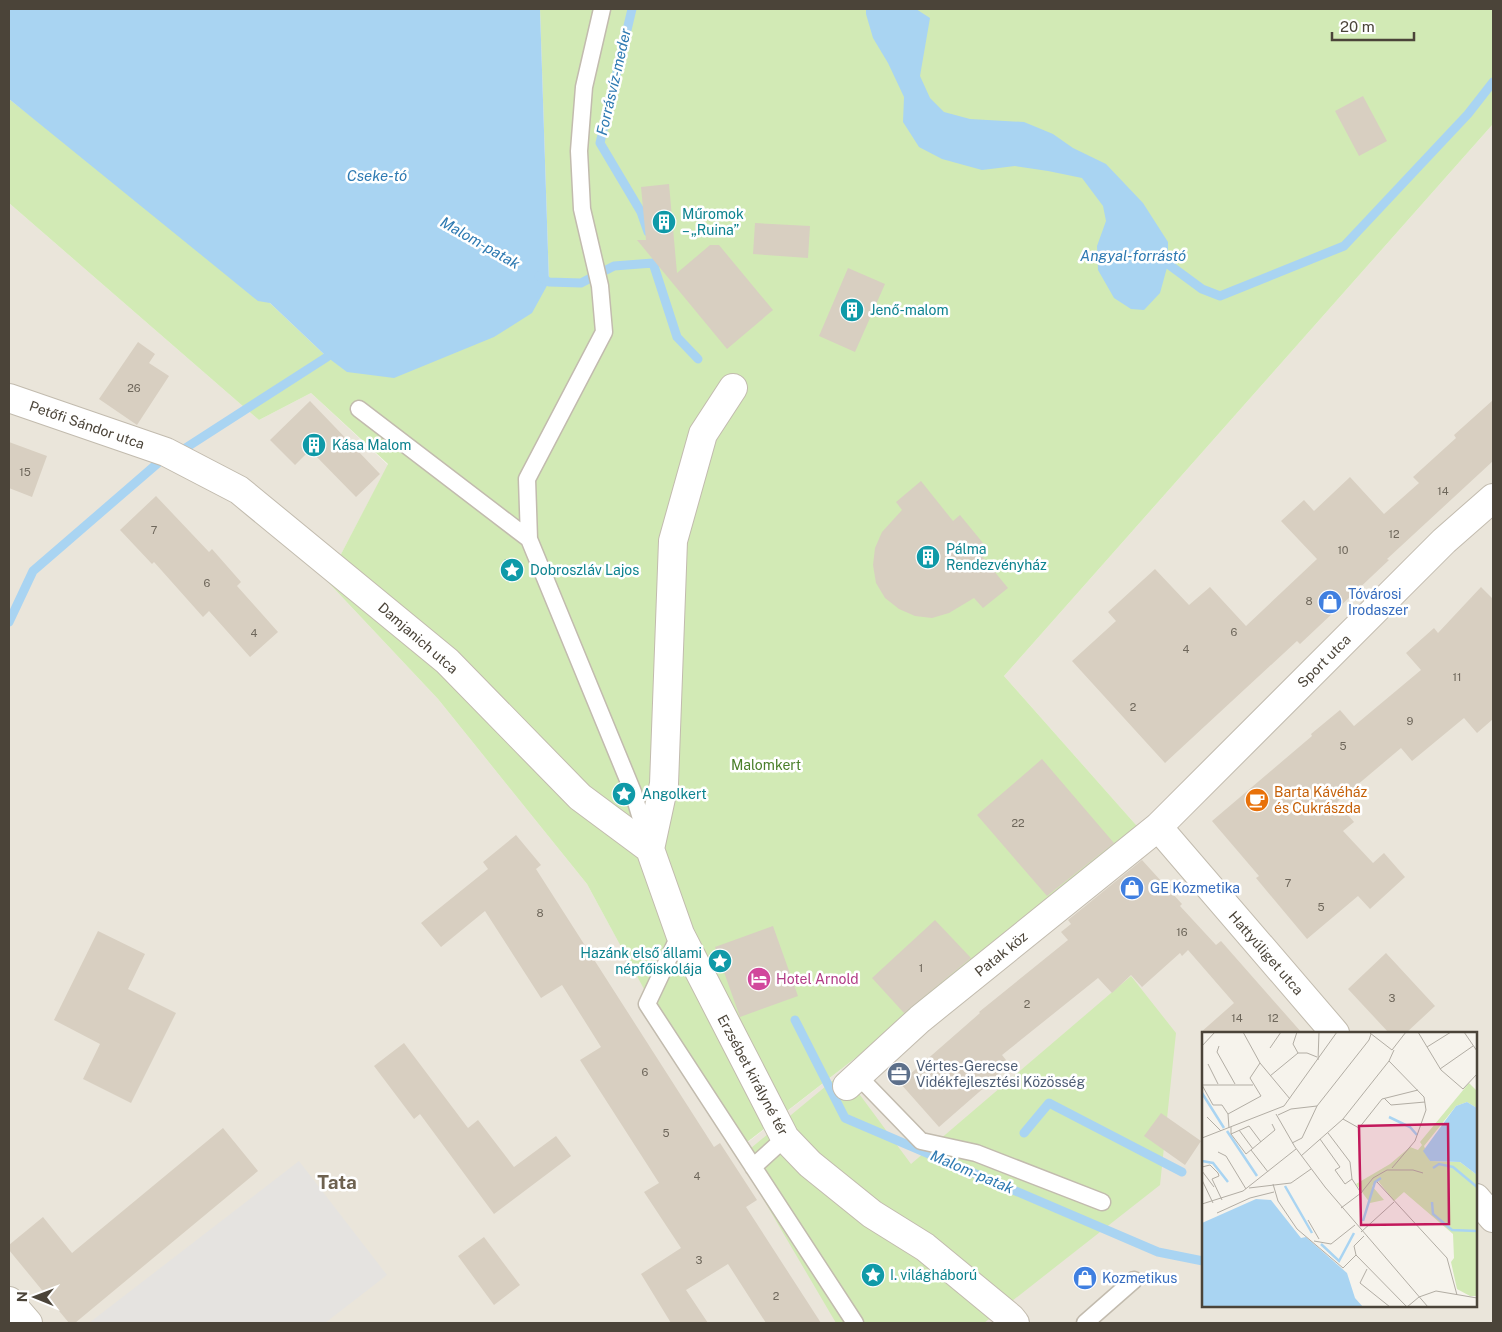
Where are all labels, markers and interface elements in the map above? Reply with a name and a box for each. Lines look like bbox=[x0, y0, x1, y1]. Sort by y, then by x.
scale bar bbox=[1332, 10, 1414, 42]
text: 20 m bbox=[1340, 18, 1375, 35]
water label: Forrásvíz-meder bbox=[593, 27, 634, 137]
water label: Cseke-tó bbox=[347, 167, 407, 184]
place label: Műromok – „Ruina” bbox=[682, 206, 744, 238]
building icon: Műromok – „Ruina” bbox=[651, 209, 677, 235]
water label: Malom-patak bbox=[438, 213, 524, 273]
water label: Angyal-forrástó bbox=[1080, 247, 1186, 264]
building icon: Jenő-malom bbox=[839, 297, 865, 323]
place label: Jenő-malom bbox=[870, 302, 949, 318]
house number: 26 bbox=[127, 382, 141, 394]
street label: Petőfi Sándor utca bbox=[27, 398, 147, 452]
building icon: Kása Malom bbox=[301, 432, 327, 458]
place label: Kása Malom bbox=[332, 437, 411, 453]
house number: 15 bbox=[19, 466, 31, 478]
house number: 14 bbox=[1437, 485, 1449, 497]
house number: 7 bbox=[151, 524, 158, 536]
house number: 12 bbox=[1388, 528, 1400, 540]
place label: Pálma Rendezvényház bbox=[946, 541, 1047, 573]
building icon: Pálma Rendezvényház bbox=[915, 544, 941, 570]
house number: 10 bbox=[1337, 544, 1349, 556]
place icon: Dobroszláv Lajos bbox=[499, 557, 525, 583]
place label: Dobroszláv Lajos bbox=[530, 562, 639, 578]
house number: 6 bbox=[204, 577, 211, 589]
place label: Tóvárosi Irodaszer bbox=[1348, 586, 1408, 618]
shop icon: Tóvárosi Irodaszer bbox=[1317, 589, 1343, 615]
house number: 8 bbox=[1305, 595, 1313, 607]
street label: Damjanich utca bbox=[375, 599, 461, 677]
house number: 6 bbox=[1231, 626, 1238, 638]
house number: 4 bbox=[251, 627, 258, 639]
street label: Sport utca bbox=[1294, 631, 1354, 691]
house number: 4 bbox=[1183, 643, 1190, 655]
house number: 11 bbox=[1453, 671, 1461, 683]
house number: 2 bbox=[1130, 701, 1137, 713]
house number: 9 bbox=[1407, 715, 1414, 727]
house number: 5 bbox=[1339, 740, 1347, 752]
park label: Malomkert bbox=[731, 757, 801, 773]
place icon: Angolkert bbox=[611, 781, 637, 807]
place label: Barta Kávéház és Cukrászda bbox=[1274, 784, 1367, 816]
place label: Angolkert bbox=[642, 786, 707, 802]
cafe icon: Barta Kávéház és Cukrászda bbox=[1244, 787, 1270, 813]
house number: 22 bbox=[1011, 817, 1025, 829]
shop icon: GE Kozmetika bbox=[1119, 875, 1145, 901]
house number: 7 bbox=[1285, 877, 1292, 889]
place label: GE Kozmetika bbox=[1150, 880, 1240, 896]
house number: 5 bbox=[1317, 901, 1325, 913]
house number: 8 bbox=[536, 907, 544, 919]
street label: Hattyúliget utca bbox=[1225, 908, 1307, 998]
house number: 16 bbox=[1176, 926, 1188, 938]
street label: Patak köz bbox=[972, 928, 1031, 980]
place label: Hazánk első állami népfőiskolája bbox=[580, 945, 702, 977]
place icon: Hazánk első állami népfőiskolája bbox=[707, 948, 733, 974]
house number: 1 bbox=[919, 962, 923, 974]
hotel icon: Hotel Arnold bbox=[746, 966, 772, 992]
place label: Hotel Arnold bbox=[776, 971, 859, 987]
house number: 3 bbox=[1389, 992, 1396, 1004]
house number: 2 bbox=[1024, 998, 1031, 1010]
street label: Erzsébet királyné tér bbox=[714, 1012, 792, 1138]
house number: 14 bbox=[1231, 1012, 1243, 1024]
house number: 12 bbox=[1267, 1012, 1279, 1024]
inset map bbox=[1202, 1032, 1477, 1307]
place label: Vértes-Gerecse Vidékfejlesztési Közösség bbox=[916, 1058, 1085, 1090]
office icon: Vértes-Gerecse Vidékfejlesztési Közösség bbox=[886, 1061, 912, 1087]
house number: 6 bbox=[642, 1066, 649, 1078]
house number: 5 bbox=[662, 1127, 670, 1139]
water label: Malom-patak bbox=[928, 1146, 1017, 1197]
house number: 4 bbox=[694, 1170, 701, 1182]
district label: Tata bbox=[317, 1171, 357, 1193]
house number: 3 bbox=[696, 1254, 703, 1266]
place icon: I. világháború bbox=[860, 1262, 886, 1288]
shop icon: Kozmetikus bbox=[1072, 1265, 1098, 1291]
place label: I. világháború bbox=[890, 1267, 977, 1283]
place label: Kozmetikus bbox=[1102, 1270, 1177, 1286]
north arrow bbox=[10, 1272, 60, 1322]
house number: 2 bbox=[773, 1290, 780, 1302]
text: N bbox=[14, 1291, 30, 1302]

